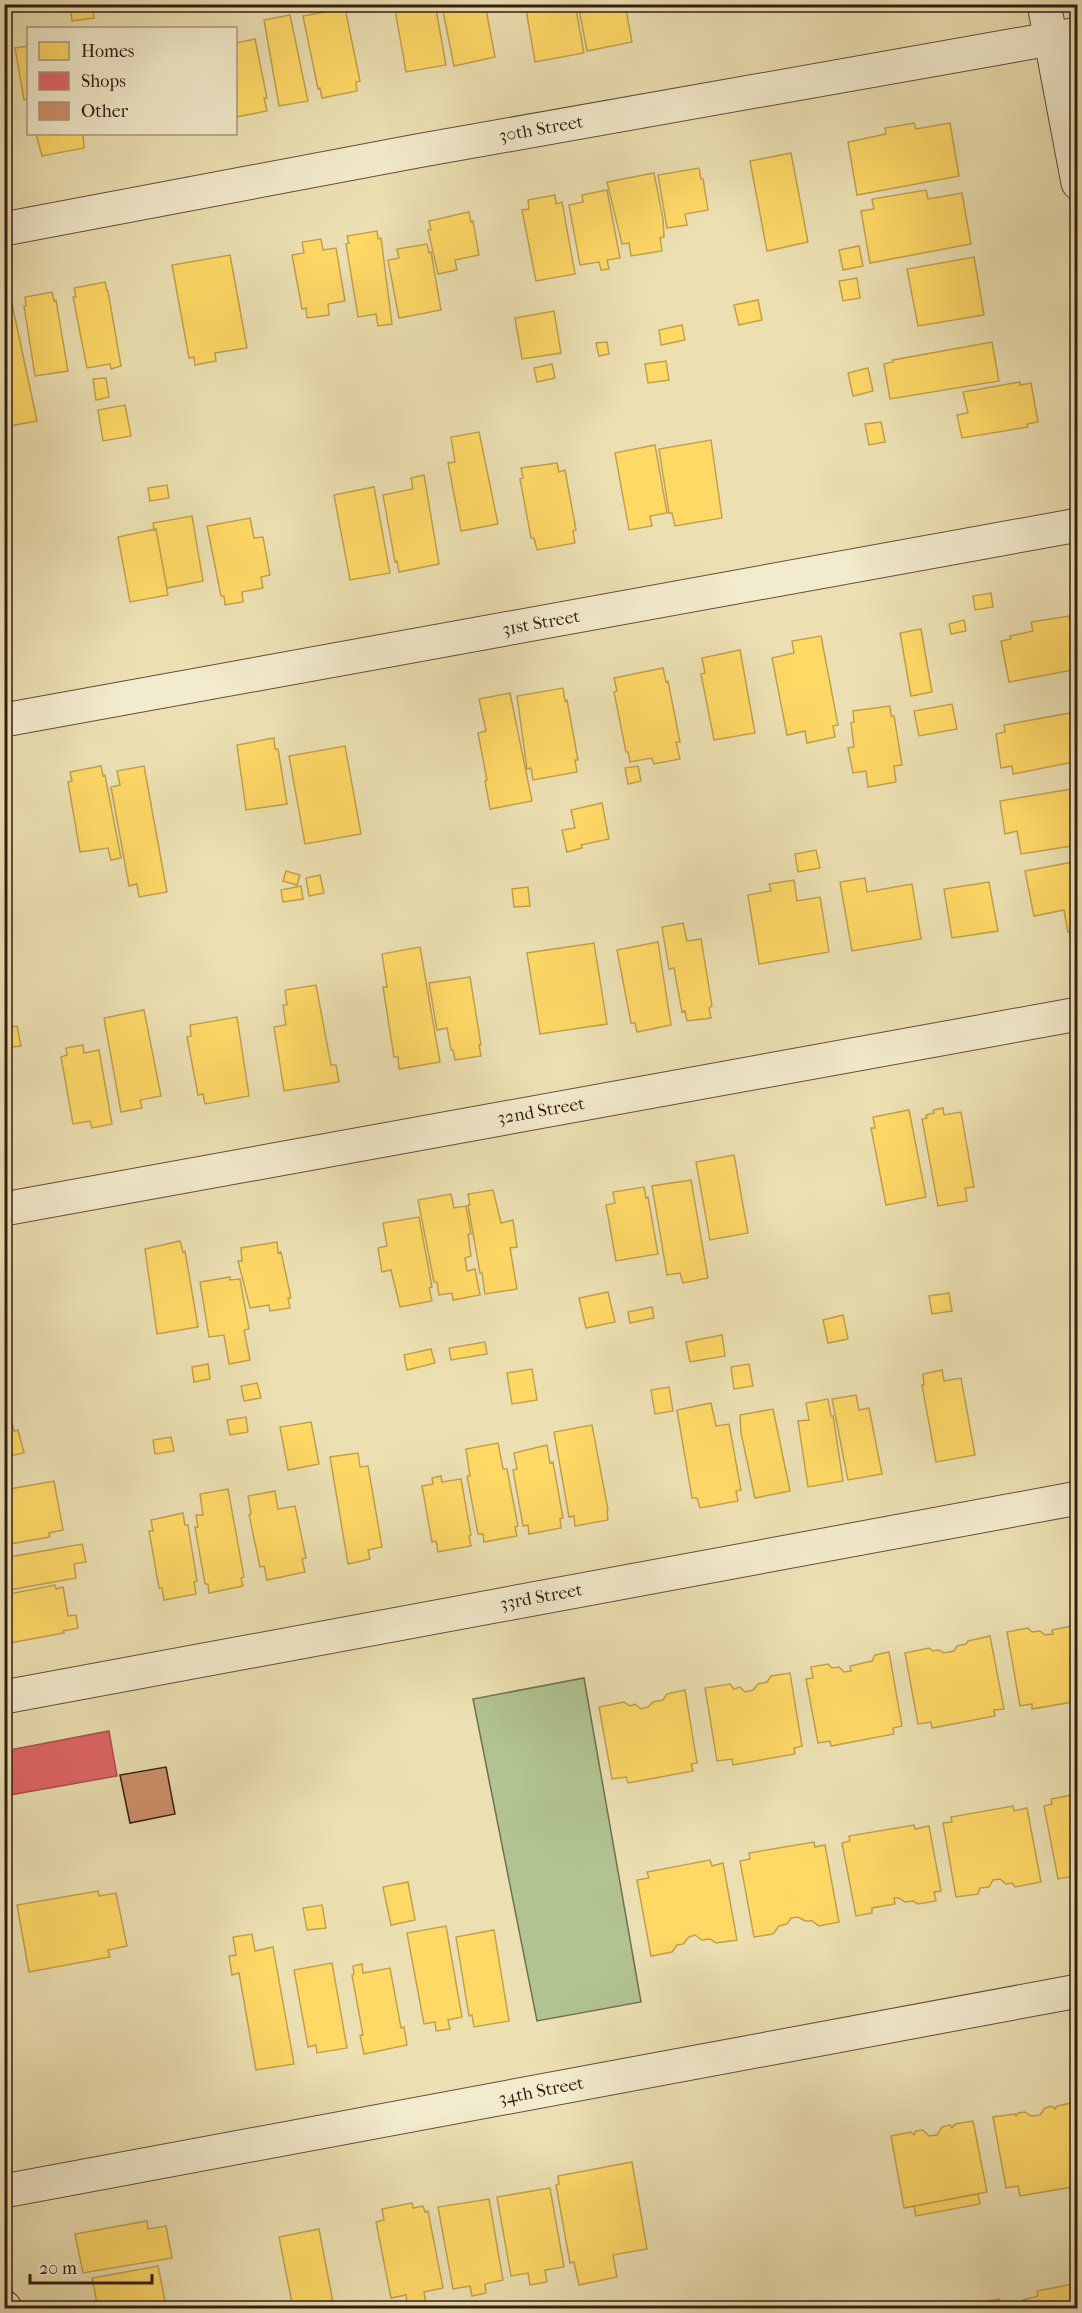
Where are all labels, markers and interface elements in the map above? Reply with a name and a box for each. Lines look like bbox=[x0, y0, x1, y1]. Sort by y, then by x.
legend bbox=[27, 27, 237, 135]
text: Homes bbox=[81, 41, 135, 62]
text: Shops bbox=[81, 71, 126, 92]
text: Other bbox=[81, 101, 129, 122]
street label: 30th Street bbox=[497, 111, 585, 147]
street label: 31st Street bbox=[501, 606, 582, 640]
street label: 32nd Street bbox=[496, 1093, 587, 1129]
street label: 33rd Street bbox=[498, 1579, 584, 1615]
street label: 34th Street bbox=[497, 2072, 586, 2110]
scale bar bbox=[30, 2247, 152, 2285]
text: 20 m bbox=[39, 2258, 77, 2279]

